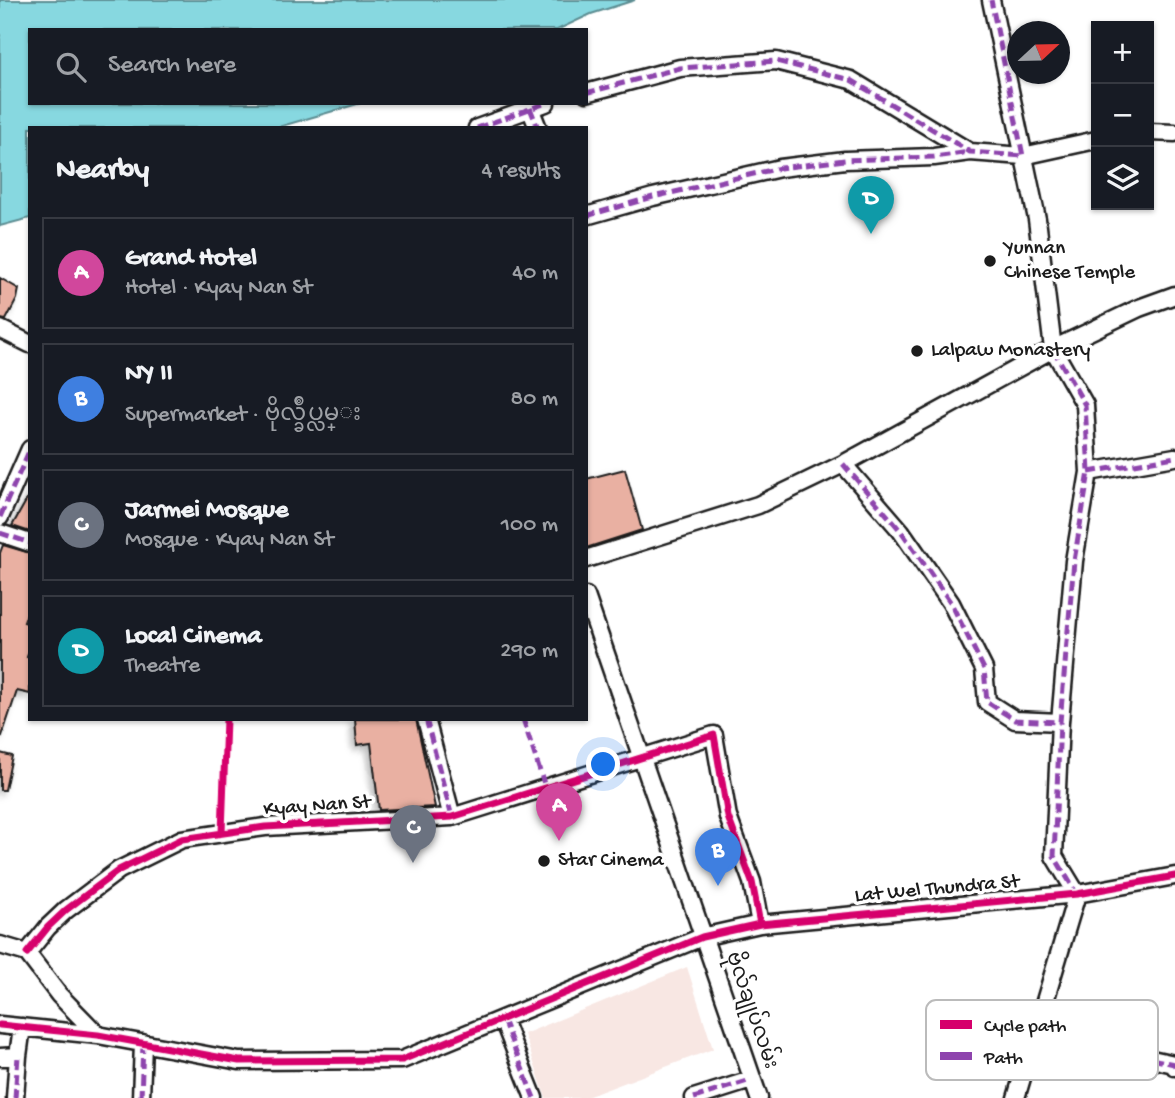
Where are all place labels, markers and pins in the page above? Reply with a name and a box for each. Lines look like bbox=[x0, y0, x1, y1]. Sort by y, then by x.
pin: D bbox=[848, 176, 894, 234]
place label: Yunnan Chinese Temple bbox=[1002, 237, 1136, 286]
marker: Yunnan Chinese Temple bbox=[982, 253, 998, 269]
place label: Lalpaw Monastery bbox=[931, 339, 1090, 364]
marker: Lalpaw Monastery bbox=[909, 343, 925, 359]
pin: A bbox=[536, 783, 582, 841]
pin: C bbox=[390, 805, 436, 863]
pin: B bbox=[695, 828, 741, 886]
place label: Star Cinema bbox=[558, 849, 665, 874]
marker: Star Cinema bbox=[536, 853, 552, 869]

